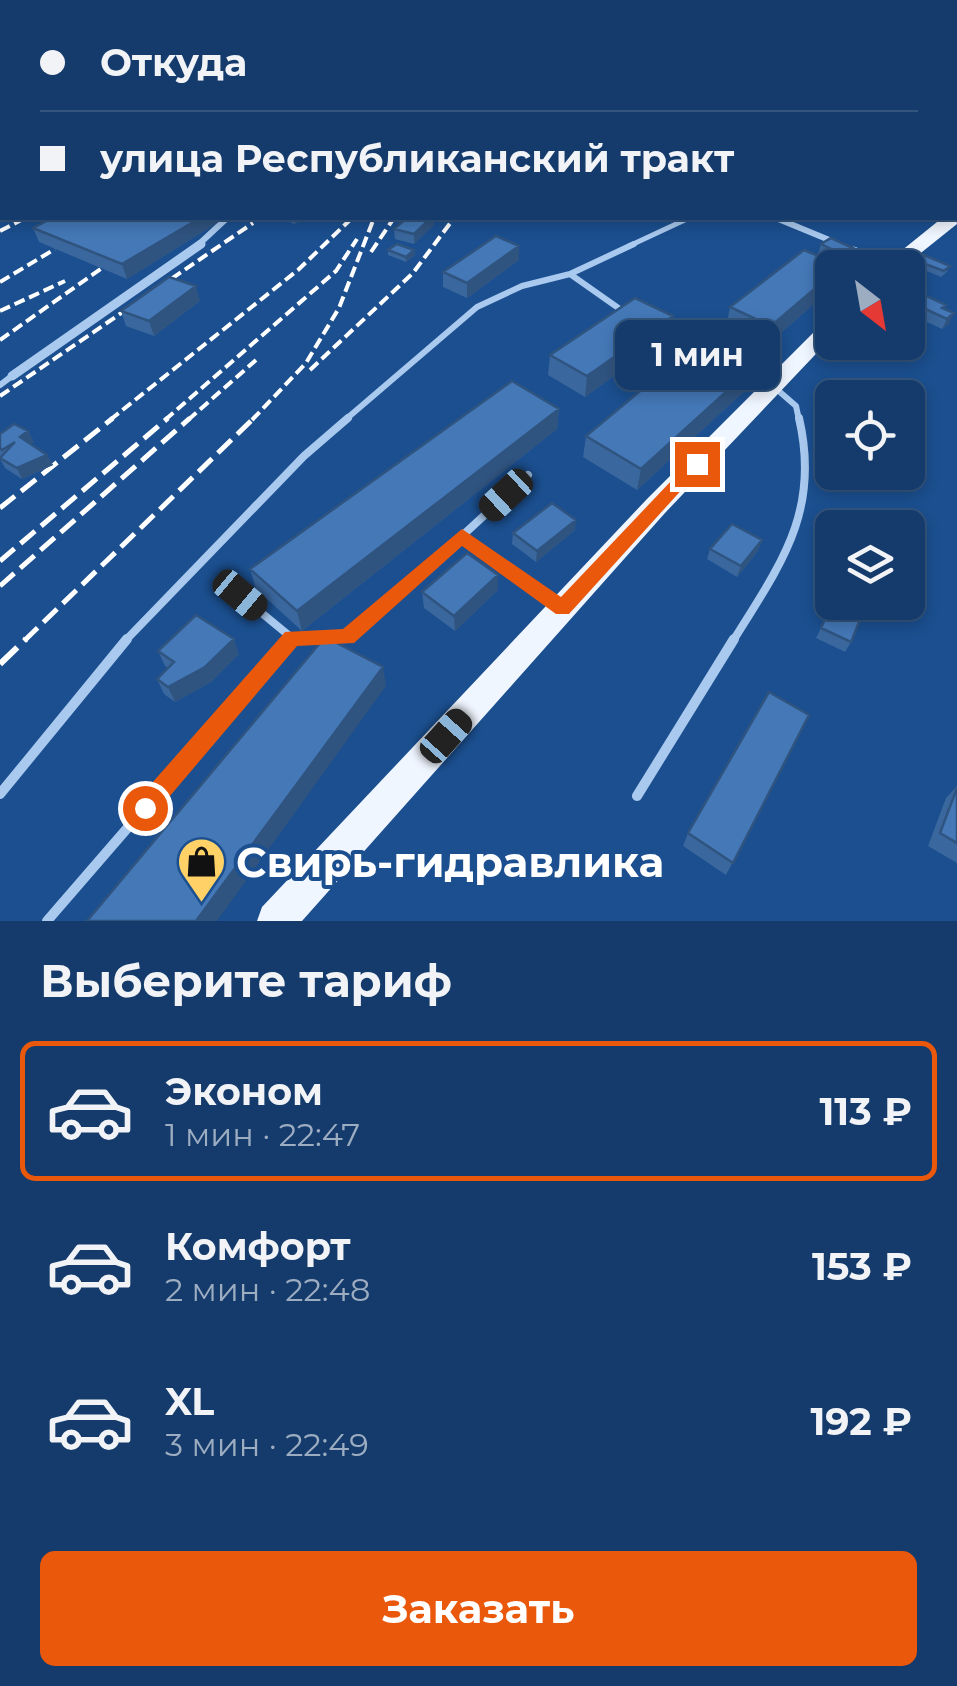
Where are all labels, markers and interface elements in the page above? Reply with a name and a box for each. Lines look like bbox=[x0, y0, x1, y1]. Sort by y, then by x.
text: Откуда bbox=[100, 39, 247, 86]
text: улица Республиканский тракт bbox=[100, 135, 734, 182]
north arrow bbox=[815, 250, 925, 360]
map controls bbox=[815, 250, 925, 620]
callout: 1 мин bbox=[614, 319, 780, 389]
text: 1 мин bbox=[651, 335, 744, 374]
button: locate bbox=[815, 380, 925, 490]
route end bbox=[675, 442, 720, 487]
car bbox=[474, 464, 538, 526]
button: layers bbox=[815, 510, 925, 620]
car bbox=[207, 564, 273, 626]
car bbox=[415, 704, 477, 768]
route start bbox=[123, 786, 168, 831]
shop icon: Свирь-гидравлика bbox=[175, 836, 227, 904]
place label: Свирь-гидравлика bbox=[236, 836, 664, 888]
text: Выберите тариф bbox=[40, 953, 452, 1008]
icon: car bbox=[45, 1066, 135, 1156]
text: Эконом bbox=[165, 1068, 323, 1115]
text: 113 ₽ bbox=[819, 1088, 912, 1135]
text: 1 мин · 22:47 bbox=[165, 1115, 360, 1154]
icon: car bbox=[45, 1221, 135, 1311]
text: Комфорт bbox=[165, 1223, 351, 1270]
text: 153 ₽ bbox=[812, 1243, 912, 1290]
text: 2 мин · 22:48 bbox=[165, 1270, 370, 1309]
icon: car bbox=[45, 1376, 135, 1466]
text: XL bbox=[165, 1378, 214, 1425]
text: 192 ₽ bbox=[810, 1398, 912, 1445]
text: 3 мин · 22:49 bbox=[165, 1425, 369, 1464]
button: Заказать bbox=[40, 1551, 917, 1666]

